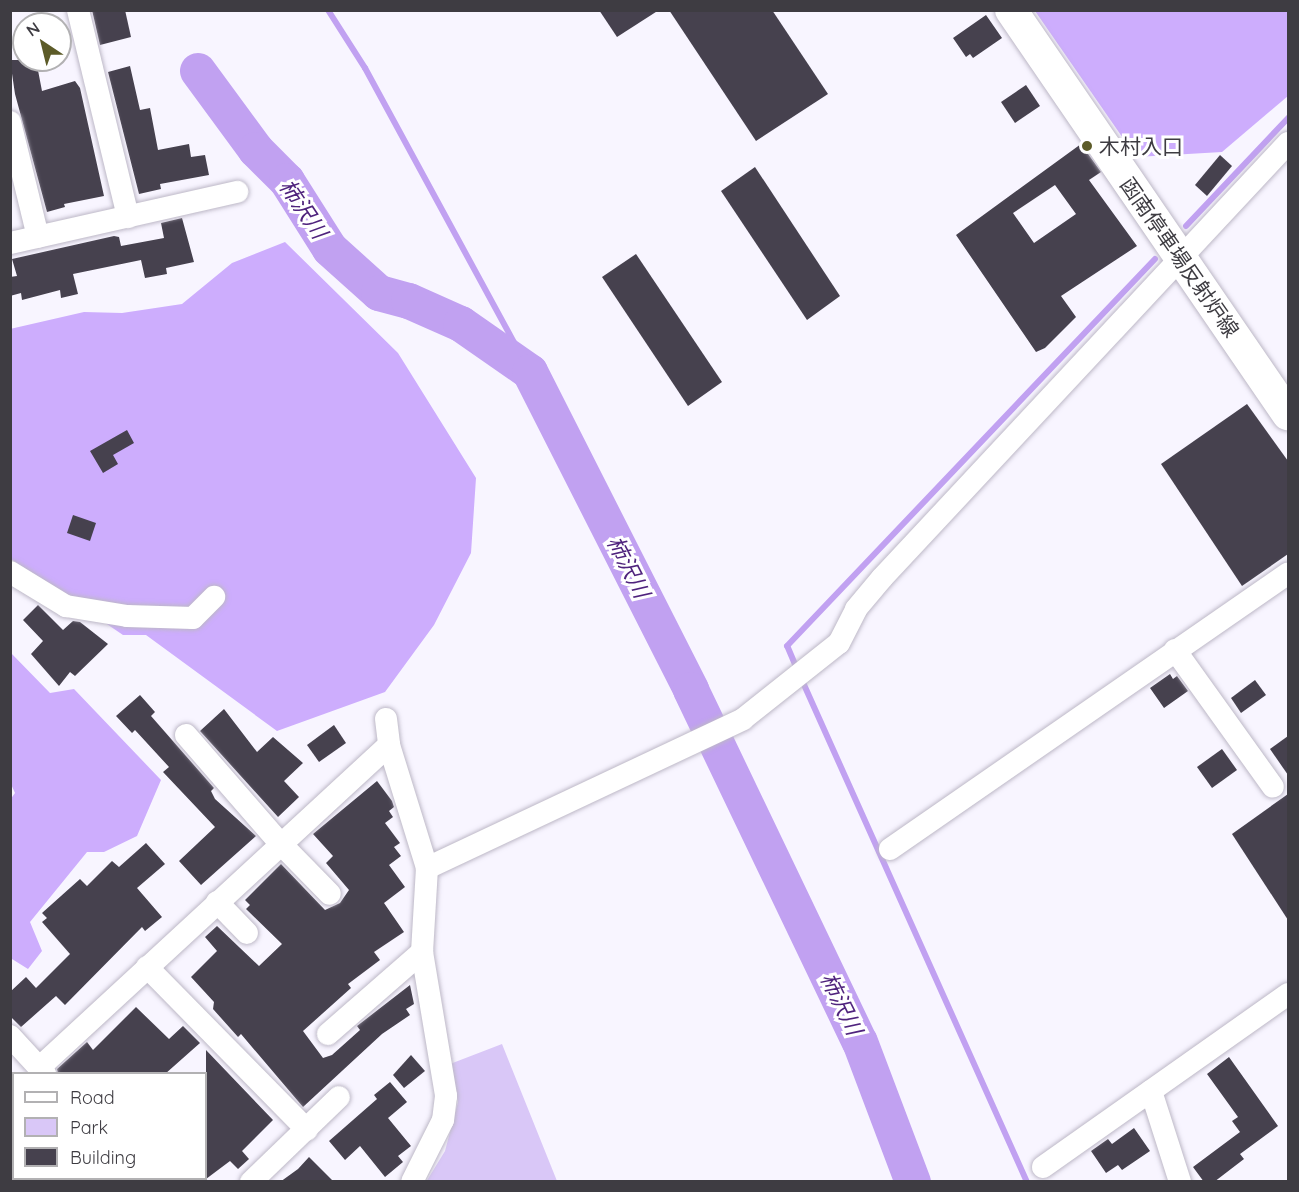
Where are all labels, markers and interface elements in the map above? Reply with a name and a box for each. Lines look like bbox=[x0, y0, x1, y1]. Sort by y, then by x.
north arrow bbox=[12, 12, 72, 72]
text: N bbox=[22, 17, 43, 40]
place label: 木村入口 bbox=[1099, 133, 1183, 159]
marker: 木村入口 bbox=[1080, 139, 1094, 153]
street label: 函南停車場反射炉線 bbox=[1115, 172, 1245, 342]
water label: 柿沢川 bbox=[274, 174, 332, 244]
water label: 柿沢川 bbox=[601, 532, 655, 602]
water label: 柿沢川 bbox=[815, 969, 867, 1039]
legend bbox=[12, 1072, 207, 1180]
text: Road bbox=[70, 1086, 115, 1109]
text: Park bbox=[70, 1116, 108, 1139]
text: Building bbox=[70, 1146, 136, 1169]

